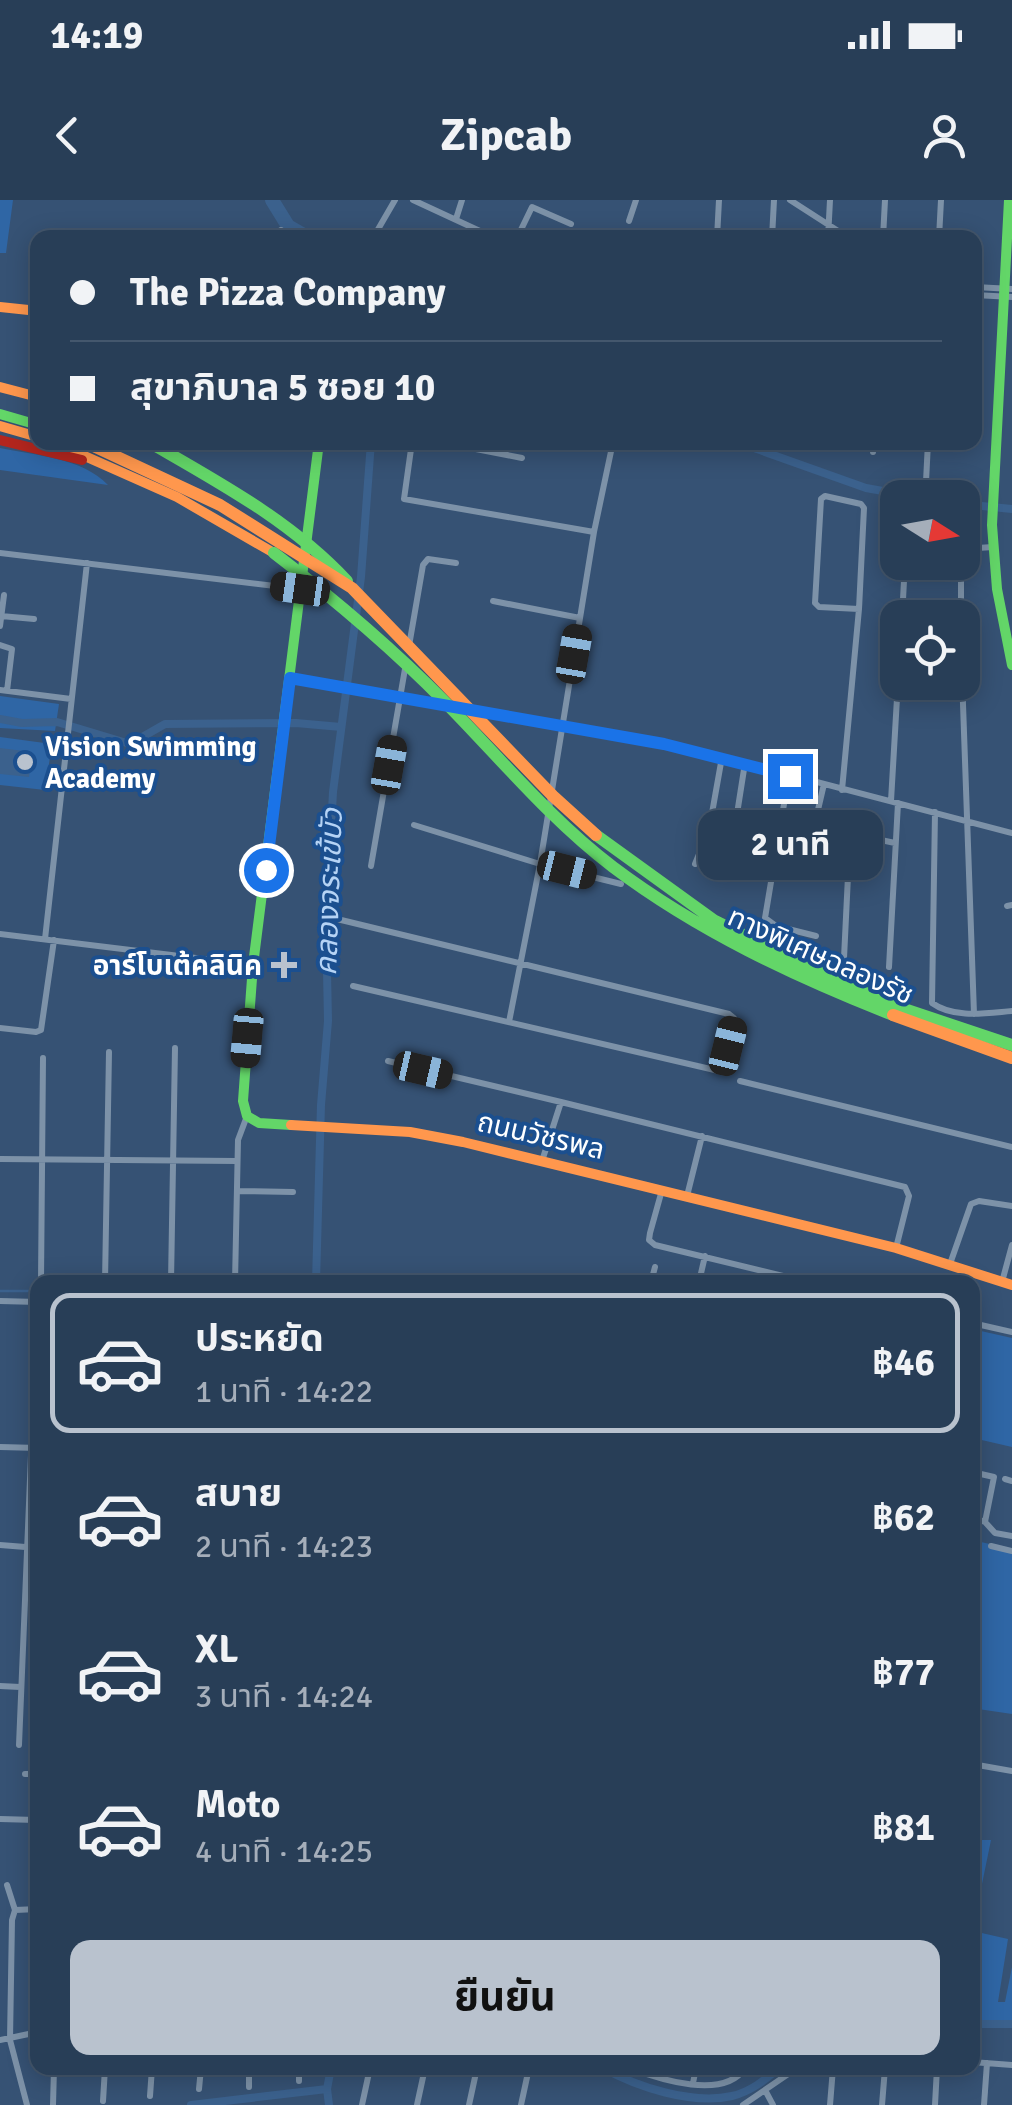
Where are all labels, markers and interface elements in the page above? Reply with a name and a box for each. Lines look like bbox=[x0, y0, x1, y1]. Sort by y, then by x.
text: 14:19 bbox=[50, 12, 143, 59]
icon: back bbox=[40, 108, 95, 163]
text: Zipcab bbox=[440, 108, 572, 163]
icon: person bbox=[917, 108, 972, 163]
text: The Pizza Company bbox=[130, 269, 446, 316]
text: สุขาภิบาล 5 ซอย 10 bbox=[130, 364, 435, 411]
north arrow bbox=[880, 480, 980, 580]
map controls bbox=[880, 480, 980, 700]
car bbox=[268, 570, 332, 608]
button: locate bbox=[880, 600, 980, 700]
car bbox=[554, 622, 594, 686]
place label: Vision Swimming Academy bbox=[45, 730, 256, 796]
car bbox=[369, 733, 409, 797]
marker: Vision Swimming Academy bbox=[14, 751, 36, 773]
route end bbox=[768, 754, 813, 799]
water label: คลองจระเข้บัว bbox=[308, 806, 351, 976]
callout: 2 นาที bbox=[698, 811, 882, 881]
text: 2 นาที bbox=[751, 825, 830, 864]
route start bbox=[244, 848, 289, 893]
car bbox=[534, 848, 600, 892]
street label: ทางพิเศษฉลองรัช bbox=[723, 900, 919, 1012]
place label: อาร์โบเต้คลินิค bbox=[93, 949, 262, 983]
marker: อาร์โบเต้คลินิค bbox=[271, 952, 297, 978]
car bbox=[229, 1007, 265, 1069]
car bbox=[706, 1013, 750, 1079]
car bbox=[390, 1049, 456, 1091]
street label: ถนนวัชรพล bbox=[474, 1105, 608, 1167]
text: ประหยัด bbox=[195, 1315, 324, 1362]
icon: car bbox=[75, 1318, 165, 1408]
text: ฿46 bbox=[872, 1339, 935, 1386]
text: 1 นาที · 14:22 bbox=[195, 1372, 373, 1411]
text: สบาย bbox=[195, 1470, 282, 1517]
icon: car bbox=[75, 1473, 165, 1563]
text: ฿62 bbox=[872, 1494, 935, 1541]
text: 2 นาที · 14:23 bbox=[195, 1527, 373, 1566]
text: XL bbox=[195, 1626, 238, 1673]
icon: car bbox=[75, 1628, 165, 1718]
text: ฿77 bbox=[872, 1649, 935, 1696]
text: 3 นาที · 14:24 bbox=[195, 1677, 373, 1716]
text: Moto bbox=[195, 1781, 280, 1828]
icon: car bbox=[75, 1783, 165, 1873]
text: ฿81 bbox=[872, 1804, 935, 1851]
text: 4 นาที · 14:25 bbox=[195, 1832, 373, 1871]
button: ยืนยัน bbox=[70, 1940, 940, 2055]

